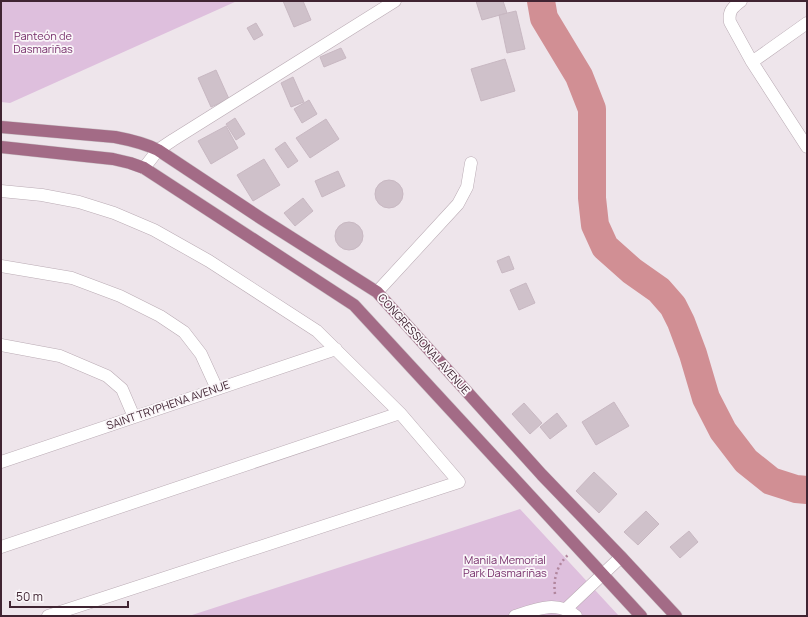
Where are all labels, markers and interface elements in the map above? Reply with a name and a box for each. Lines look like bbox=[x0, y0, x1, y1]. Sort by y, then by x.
park label: Panteón de Dasmariñas bbox=[13, 28, 73, 56]
street label: CONGRESSIONAL AVENUE bbox=[375, 290, 474, 397]
street label: SAINT TRYPHENA AVENUE bbox=[104, 376, 232, 433]
park label: Manila Memorial Park Dasmariñas bbox=[463, 552, 547, 580]
scale bar bbox=[10, 583, 128, 609]
text: 50 m bbox=[16, 588, 43, 605]

